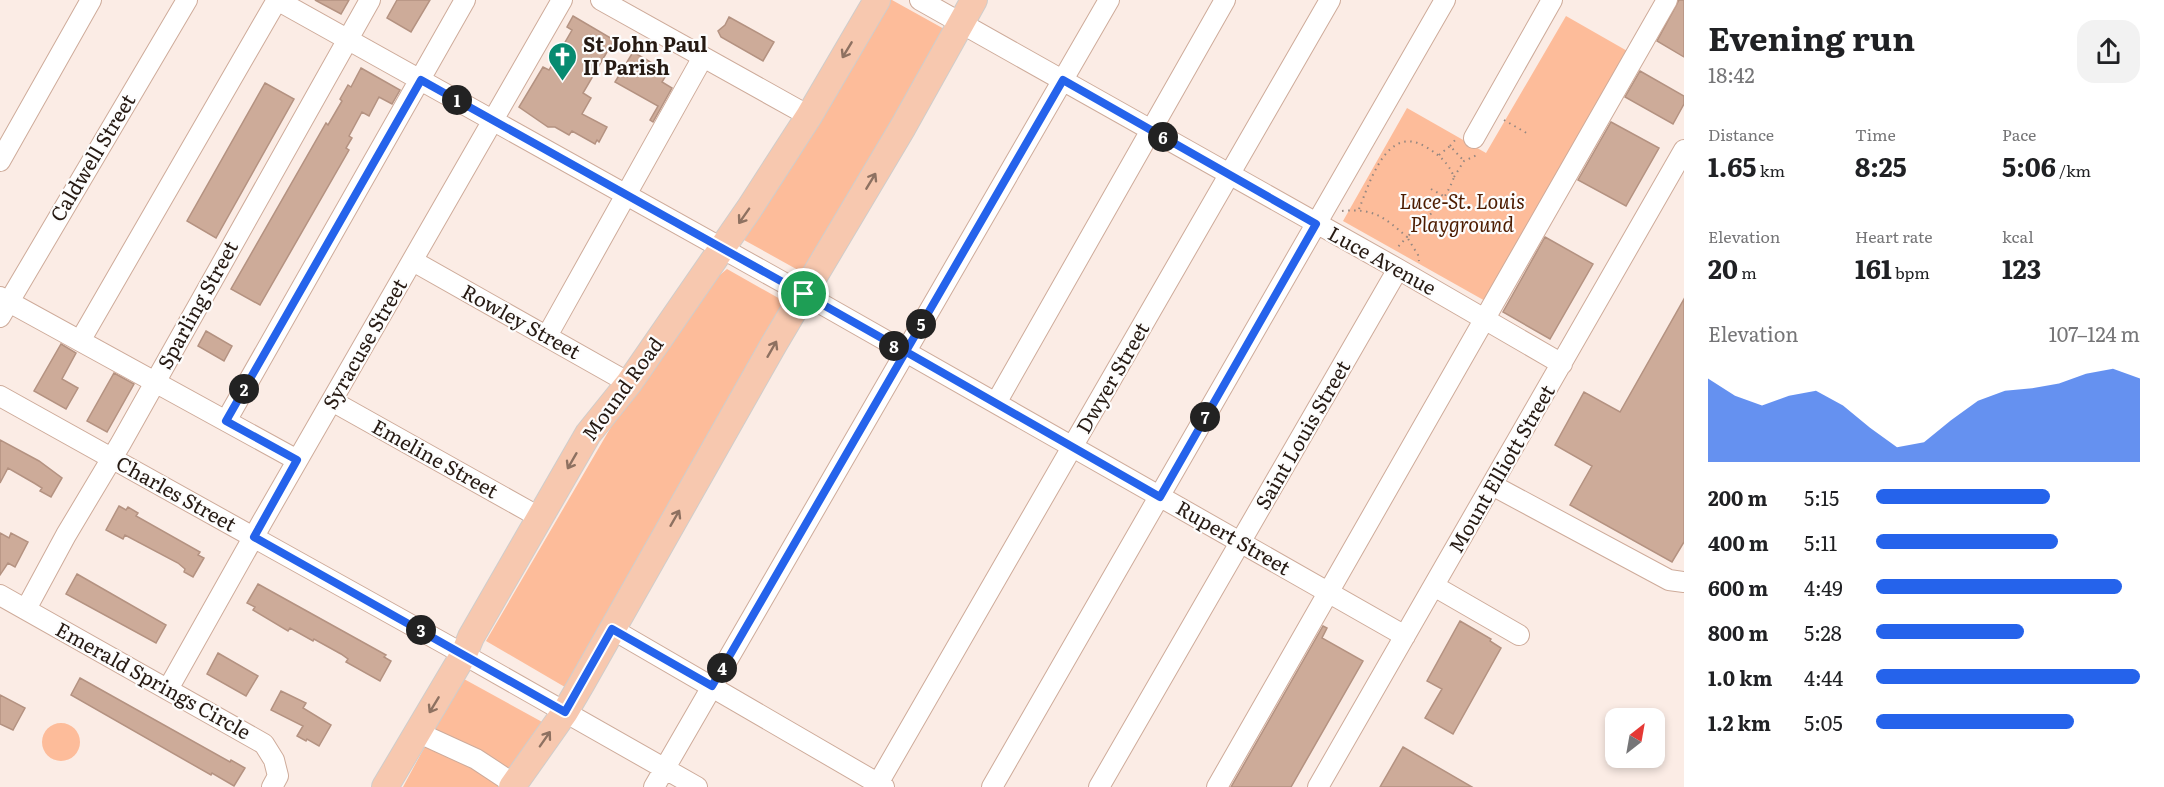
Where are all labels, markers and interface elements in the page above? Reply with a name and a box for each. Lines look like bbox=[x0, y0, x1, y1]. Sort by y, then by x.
text: Evening run bbox=[1708, 12, 1915, 61]
button: share bbox=[2077, 20, 2140, 83]
place label: St John Paul II Parish bbox=[583, 28, 708, 81]
church icon: St John Paul II Parish bbox=[546, 40, 578, 82]
one-way arrow bbox=[841, 41, 853, 58]
text: 18:42 bbox=[1708, 59, 1755, 89]
pin: 1 bbox=[442, 85, 472, 115]
street label: Caldwell Street bbox=[41, 87, 141, 227]
text: 1 bbox=[454, 88, 460, 112]
pin: 6 bbox=[1148, 122, 1178, 152]
text: Distance bbox=[1708, 122, 1774, 146]
text: Time bbox=[1855, 122, 1896, 146]
text: Pace bbox=[2002, 122, 2036, 146]
text: 6 bbox=[1158, 125, 1168, 149]
text: 1.65 bbox=[1708, 146, 1757, 185]
text: 8:25 bbox=[1855, 146, 1907, 185]
text: 5:06 bbox=[2002, 146, 2056, 185]
text: km bbox=[1757, 158, 1785, 182]
text: /km bbox=[2056, 158, 2091, 182]
one-way arrow bbox=[865, 173, 877, 190]
park label: Luce-St. Louis Playground bbox=[1399, 185, 1525, 238]
one-way arrow bbox=[738, 207, 750, 223]
street label: Luce Avenue bbox=[1323, 217, 1443, 301]
text: Elevation bbox=[1708, 224, 1780, 248]
text: Heart rate bbox=[1855, 224, 1933, 248]
text: kcal bbox=[2002, 224, 2034, 248]
street label: Sparling Street bbox=[148, 234, 244, 374]
text: 20 bbox=[1708, 248, 1738, 287]
text: 161 bbox=[1855, 248, 1892, 287]
text: 123 bbox=[2002, 248, 2041, 287]
text: m bbox=[1738, 260, 1757, 284]
text: bpm bbox=[1892, 260, 1930, 284]
pin bbox=[778, 268, 829, 319]
street label: Syracuse Street bbox=[314, 272, 413, 414]
street label: Rowley Street bbox=[457, 275, 587, 365]
icon: arrive bbox=[787, 277, 820, 310]
pin: 5 bbox=[906, 309, 936, 339]
text: 5 bbox=[917, 312, 925, 336]
street label: Dwyer Street bbox=[1067, 316, 1155, 438]
text: Elevation bbox=[1708, 318, 1798, 348]
text: 107–124 m bbox=[2049, 318, 2140, 348]
street label: Mound Road bbox=[573, 330, 669, 446]
pin: 8 bbox=[879, 331, 909, 361]
text: 8 bbox=[889, 334, 899, 358]
one-way arrow bbox=[766, 341, 778, 358]
street label: Saint Louis Street bbox=[1246, 354, 1356, 514]
pin: 2 bbox=[229, 374, 259, 404]
text: 2 bbox=[240, 377, 248, 401]
street label: Mount Elliott Street bbox=[1440, 378, 1561, 558]
pin: 7 bbox=[1190, 402, 1220, 432]
text: 7 bbox=[1201, 405, 1209, 429]
street label: Emeline Street bbox=[367, 410, 505, 504]
street label: Charles Street bbox=[111, 447, 243, 538]
one-way arrow bbox=[566, 452, 578, 469]
text: 200 m bbox=[1708, 482, 1767, 512]
text: 5:15 bbox=[1804, 482, 1839, 512]
street label: Rupert Street bbox=[1171, 491, 1297, 581]
one-way arrow bbox=[669, 510, 681, 527]
text: 400 m bbox=[1708, 527, 1769, 557]
text: 5:11 bbox=[1804, 527, 1837, 557]
text: 600 m bbox=[1708, 572, 1768, 602]
text: 4:49 bbox=[1804, 572, 1843, 602]
street label: Emerald Springs Circle bbox=[51, 613, 257, 745]
pin: 3 bbox=[406, 615, 436, 645]
text: 800 m bbox=[1708, 617, 1768, 647]
text: 5:28 bbox=[1804, 617, 1842, 647]
text: 3 bbox=[417, 618, 425, 642]
pin: 4 bbox=[707, 653, 737, 683]
text: 4 bbox=[717, 656, 727, 680]
text: 1.0 km bbox=[1708, 662, 1773, 692]
text: 4:44 bbox=[1804, 662, 1843, 692]
one-way arrow bbox=[427, 696, 439, 713]
text: 1.2 km bbox=[1708, 707, 1771, 737]
text: 5:05 bbox=[1804, 707, 1843, 737]
north arrow bbox=[1605, 708, 1665, 768]
map controls bbox=[1605, 708, 1665, 768]
one-way arrow bbox=[539, 731, 551, 748]

